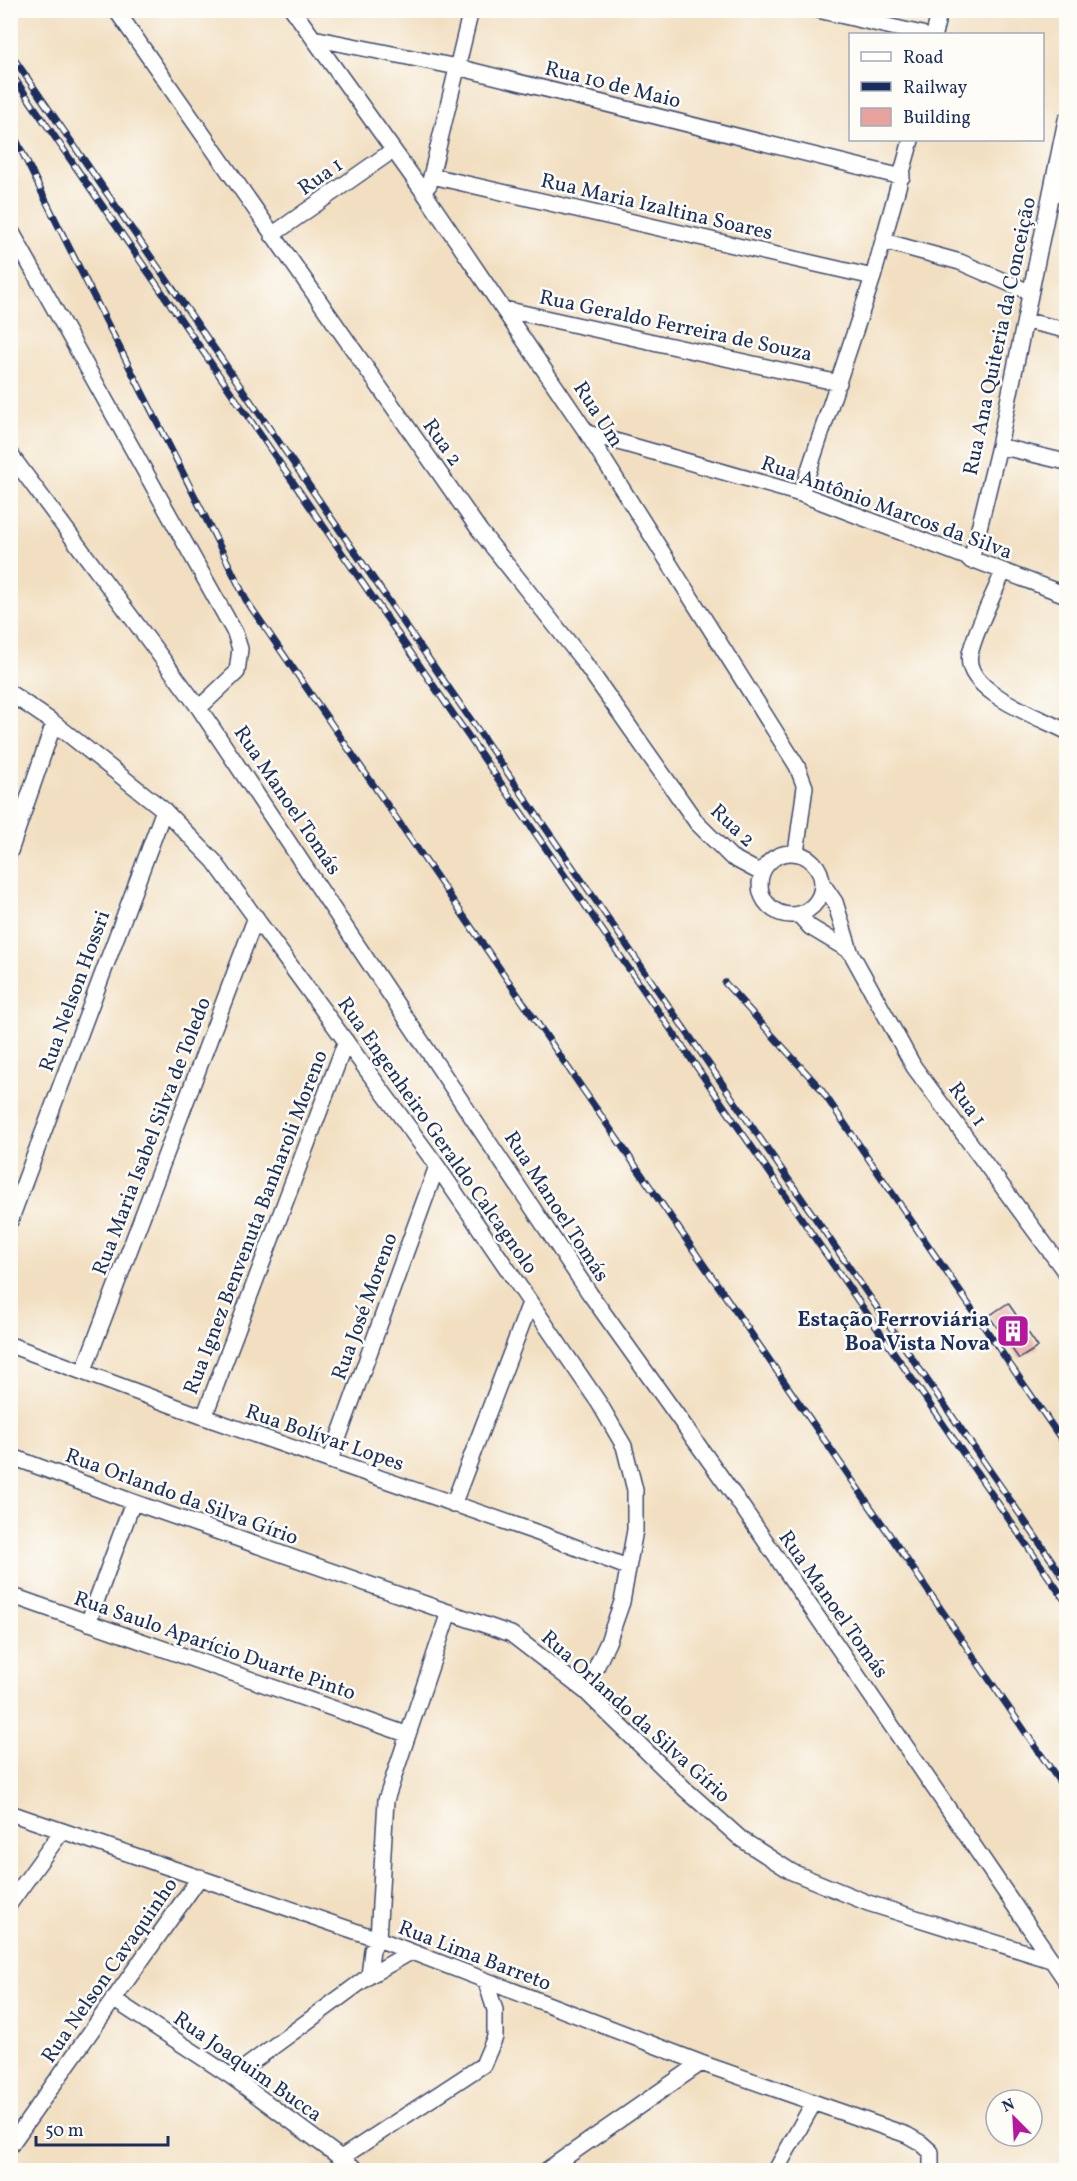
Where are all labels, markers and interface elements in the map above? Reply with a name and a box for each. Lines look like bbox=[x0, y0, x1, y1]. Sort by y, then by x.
legend bbox=[849, 33, 1044, 141]
text: Road bbox=[903, 46, 944, 71]
street label: Rua 10 de Maio bbox=[542, 55, 684, 116]
text: Railway bbox=[903, 76, 967, 101]
text: Building bbox=[903, 106, 971, 131]
street label: Rua 1 bbox=[292, 151, 349, 203]
street label: Rua Maria Izaltina Soares bbox=[538, 167, 775, 248]
street label: Rua Ana Quiteria da Conceição bbox=[957, 194, 1044, 478]
street label: Rua Geraldo Ferreira de Souza bbox=[536, 283, 815, 370]
street label: Rua Um bbox=[566, 376, 630, 454]
street label: Rua 2 bbox=[415, 413, 469, 473]
street label: Rua Antônio Marcos da Silva bbox=[757, 449, 1016, 567]
street label: Rua Manoel Tomás bbox=[226, 720, 348, 881]
street label: Rua 2 bbox=[703, 798, 761, 854]
street label: Rua Nelson Hossri bbox=[33, 907, 118, 1076]
street label: Rua Engenheiro Geraldo Calcagnolo bbox=[330, 991, 544, 1280]
street label: Rua Maria Isabel Silva de Toledo bbox=[86, 993, 219, 1280]
street label: Rua Ignez Benvenuta Banharoli Moreno bbox=[177, 1046, 336, 1399]
street label: Rua 1 bbox=[941, 1077, 993, 1133]
street label: Rua Manoel Tomás bbox=[496, 1126, 615, 1288]
street label: Rua José Moreno bbox=[325, 1229, 406, 1384]
place label: Estação Ferroviária Boa Vista Nova bbox=[797, 1306, 990, 1359]
building icon: Estação Ferroviária Boa Vista Nova bbox=[995, 1313, 1031, 1349]
street label: Rua Bolívar Lopes bbox=[241, 1398, 408, 1479]
street label: Rua Orlando da Silva Gírio bbox=[61, 1442, 302, 1553]
street label: Rua Manoel Tomás bbox=[771, 1525, 895, 1685]
street label: Rua Saulo Aparício Duarte Pinto bbox=[70, 1584, 359, 1708]
street label: Rua Orlando da Silva Gírio bbox=[534, 1624, 736, 1810]
street label: Rua Nelson Cavaquinho bbox=[35, 1872, 185, 2070]
street label: Rua Lima Barreto bbox=[394, 1914, 555, 1999]
street label: Rua Joaquim Bucca bbox=[167, 2005, 328, 2130]
north arrow bbox=[984, 2088, 1044, 2148]
text: N bbox=[999, 2094, 1019, 2119]
scale bar bbox=[36, 2109, 168, 2147]
text: 50 m bbox=[45, 2119, 84, 2144]

